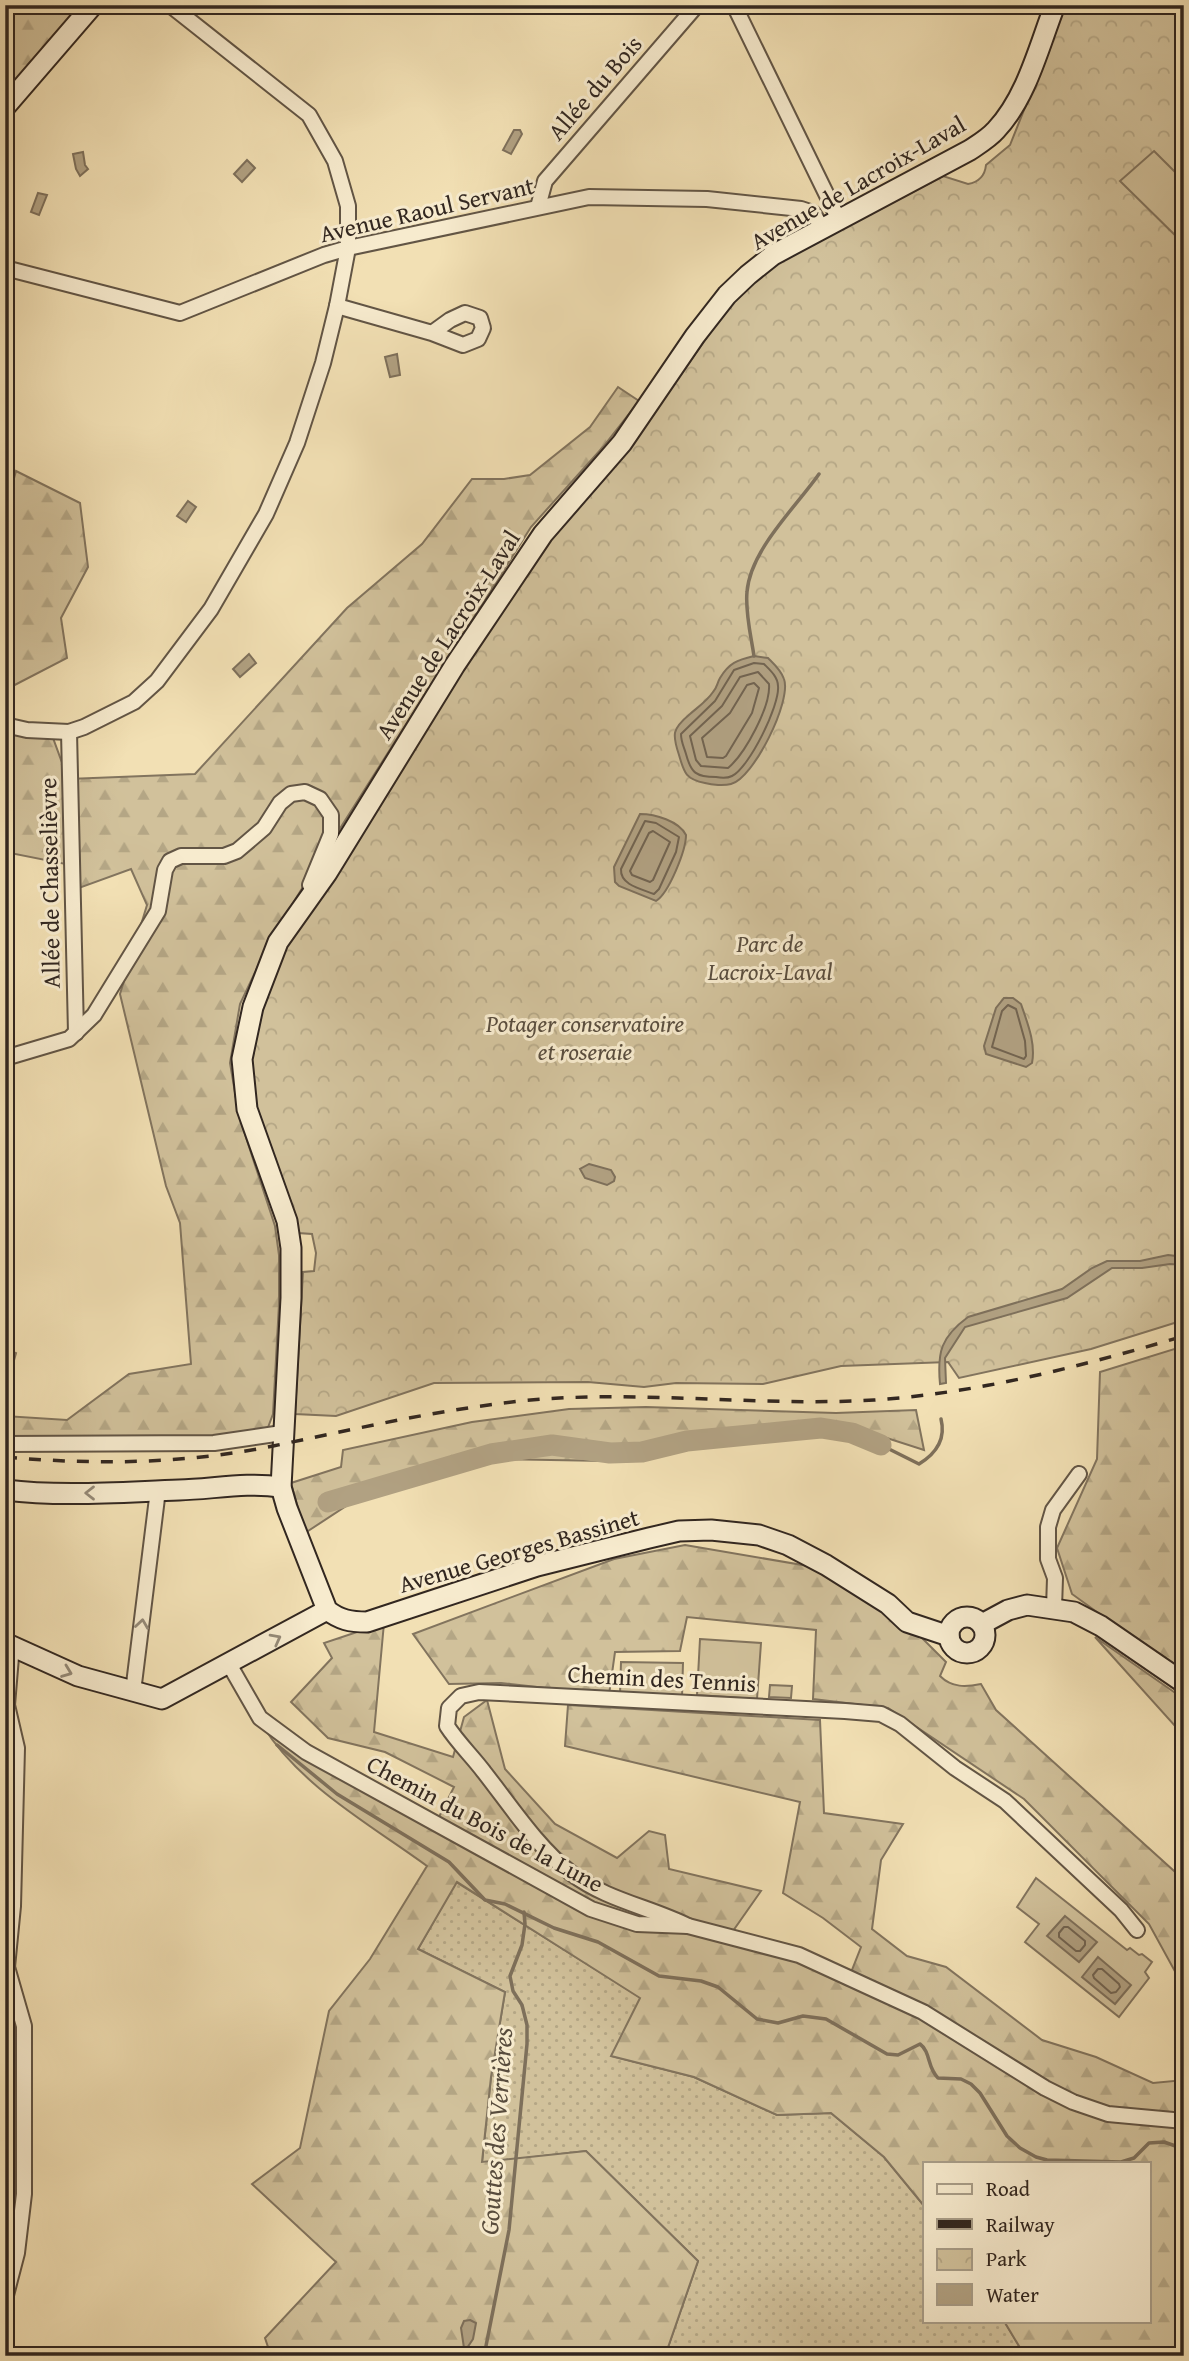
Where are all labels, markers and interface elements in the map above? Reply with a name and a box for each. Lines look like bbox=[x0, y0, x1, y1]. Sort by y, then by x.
street label: Allée du Bois bbox=[539, 27, 650, 148]
street label: Avenue de Lacroix-Laval bbox=[744, 106, 972, 259]
street label: Avenue Raoul Servant bbox=[316, 168, 538, 251]
street label: Avenue de Lacroix-Laval bbox=[367, 523, 529, 746]
street label: Allée de Chasselièvre bbox=[30, 777, 69, 989]
park label: Parc de Lacroix-Laval bbox=[707, 926, 832, 989]
park label: Potager conservatoire et roseraie bbox=[485, 1006, 684, 1069]
one-way arrow bbox=[84, 1485, 95, 1501]
street label: Avenue Georges Bassinet bbox=[395, 1499, 644, 1602]
one-way arrow bbox=[134, 1618, 149, 1630]
one-way arrow bbox=[269, 1633, 281, 1647]
street label: Chemin des Tennis bbox=[567, 1656, 757, 1701]
one-way arrow bbox=[60, 1664, 73, 1678]
street label: Chemin du Bois de la Lune bbox=[361, 1746, 610, 1901]
water label: Gouttes des Verrières bbox=[469, 2025, 522, 2236]
legend bbox=[923, 2162, 1150, 2322]
text: Road bbox=[986, 2173, 1031, 2204]
text: Railway bbox=[986, 2209, 1055, 2240]
text: Park bbox=[986, 2243, 1027, 2274]
text: Water bbox=[986, 2279, 1039, 2310]

